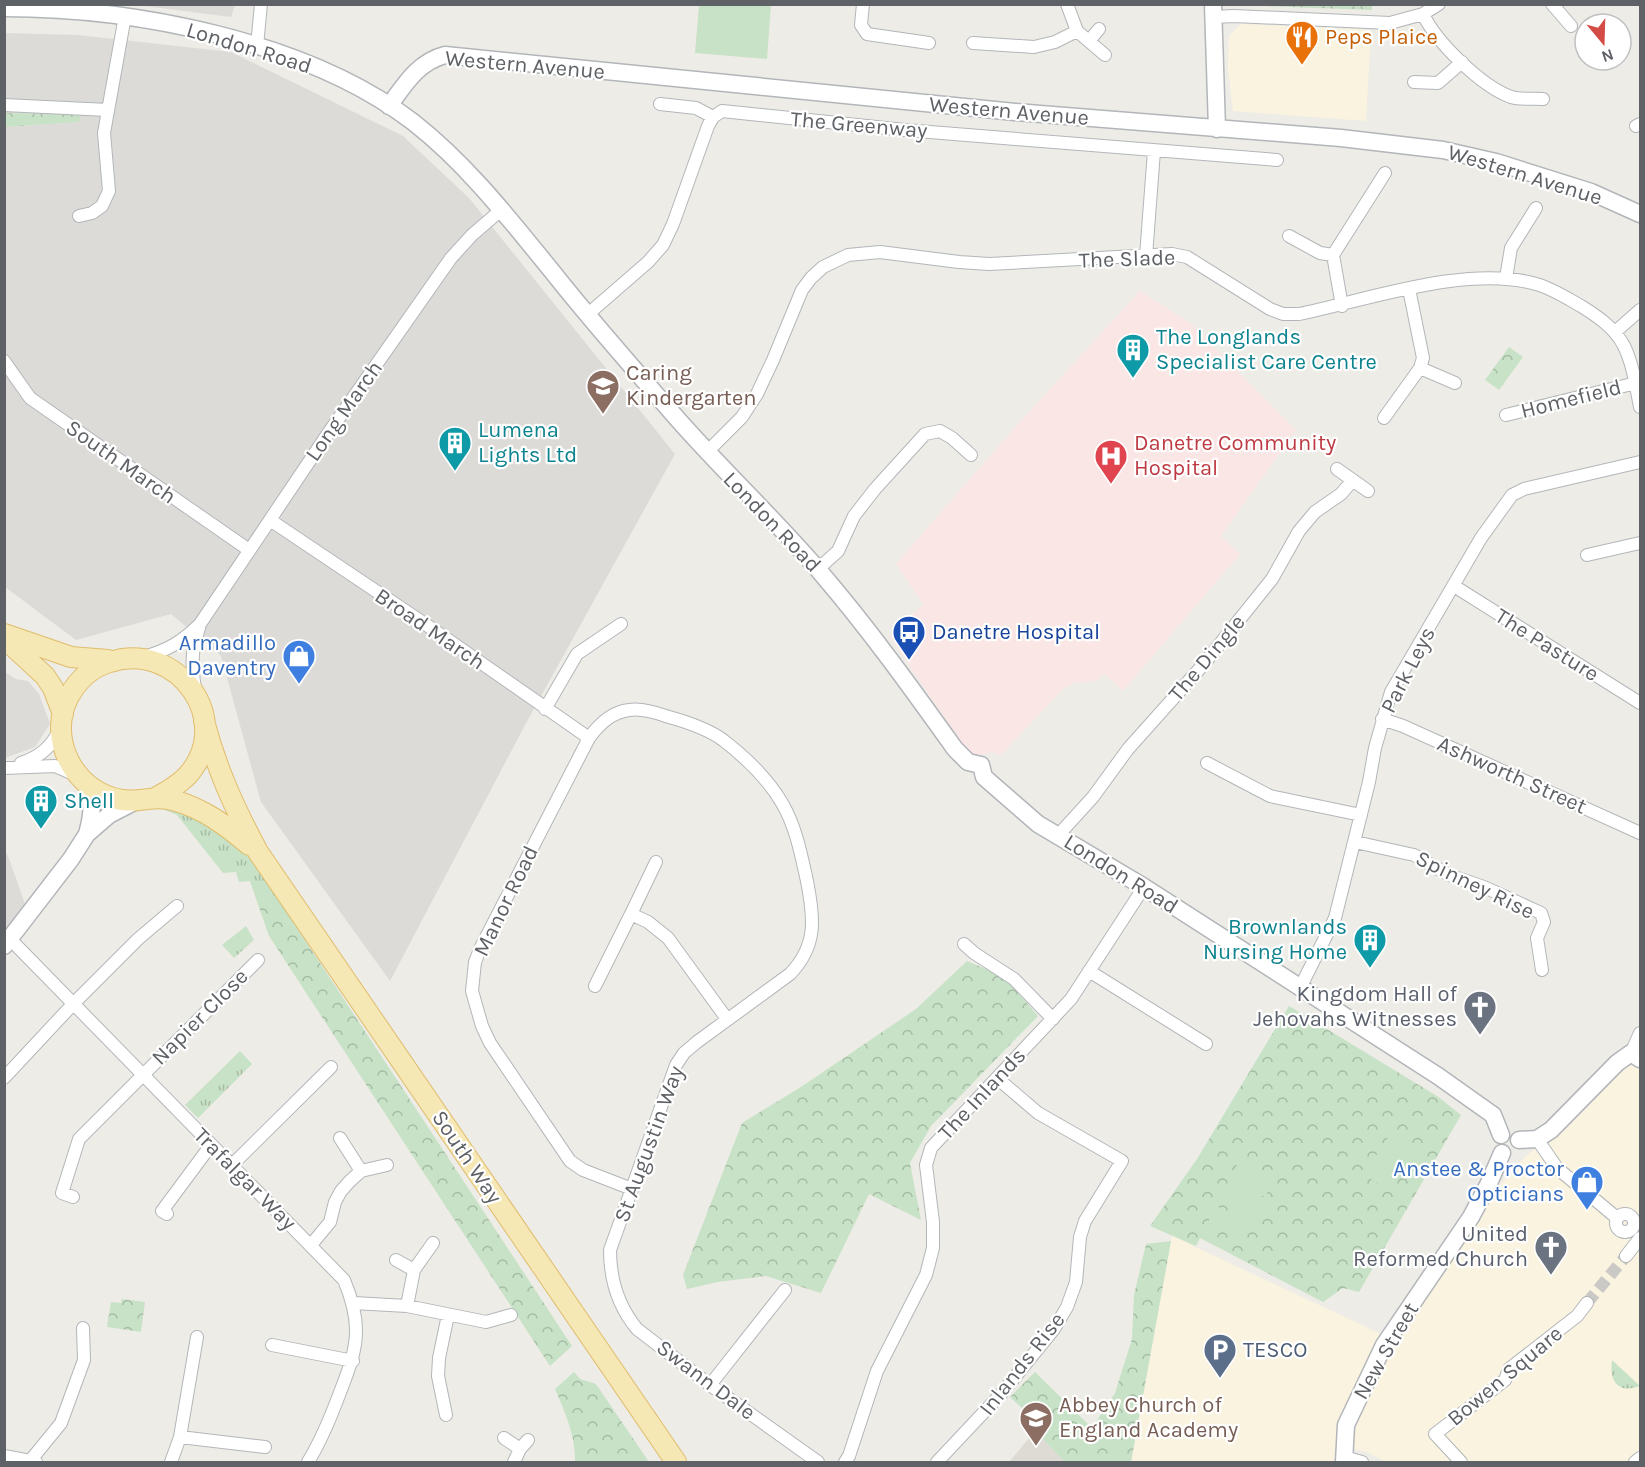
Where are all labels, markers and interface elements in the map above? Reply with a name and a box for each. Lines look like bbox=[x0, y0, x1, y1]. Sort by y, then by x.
north arrow bbox=[1573, 12, 1633, 72]
street label: London Road bbox=[183, 17, 315, 79]
restaurant icon: Peps Plaice bbox=[1284, 19, 1320, 66]
place label: Peps Plaice bbox=[1325, 24, 1438, 50]
street label: Western Avenue bbox=[444, 45, 606, 85]
text: N bbox=[1599, 45, 1616, 67]
street label: Western Avenue bbox=[928, 91, 1090, 131]
street label: The Greenway bbox=[790, 106, 928, 144]
street label: Western Avenue bbox=[1445, 139, 1605, 211]
street label: The Slade bbox=[1078, 244, 1176, 274]
place label: The Longlands Specialist Care Centre bbox=[1156, 324, 1377, 375]
building icon: The Longlands Specialist Care Centre bbox=[1115, 332, 1151, 379]
street label: Long March bbox=[300, 356, 388, 466]
place label: Caring Kindergarten bbox=[626, 360, 756, 411]
school or university icon: Caring Kindergarten bbox=[585, 368, 621, 415]
street label: Homefield bbox=[1518, 374, 1624, 424]
street label: South March bbox=[61, 414, 181, 510]
place label: Lumena Lights Ltd bbox=[478, 417, 577, 468]
building icon: Lumena Lights Ltd bbox=[437, 425, 473, 472]
place label: Danetre Community Hospital bbox=[1134, 430, 1336, 481]
hospital icon: Danetre Community Hospital bbox=[1093, 438, 1129, 485]
street label: London Road bbox=[718, 466, 826, 578]
street label: Broad March bbox=[370, 583, 490, 675]
street label: The Pasture bbox=[1490, 603, 1604, 687]
street label: The Dingle bbox=[1163, 609, 1251, 707]
bus stop icon: Danetre Hospital bbox=[891, 614, 927, 661]
place label: Danetre Hospital bbox=[932, 619, 1100, 645]
street label: Park Leys bbox=[1375, 623, 1441, 717]
place label: Armadillo Daventry bbox=[179, 630, 276, 681]
shop icon: Armadillo Daventry bbox=[281, 638, 317, 685]
street label: Ashworth Street bbox=[1433, 730, 1591, 820]
building icon: Shell bbox=[23, 783, 59, 830]
place label: Shell bbox=[64, 788, 114, 814]
street label: London Road bbox=[1059, 829, 1183, 919]
street label: Manor Road bbox=[468, 841, 544, 961]
street label: Spinney Rise bbox=[1411, 845, 1539, 925]
place label: Brownlands Nursing Home bbox=[1203, 914, 1347, 965]
building icon: Brownlands Nursing Home bbox=[1352, 922, 1388, 969]
street label: Napier Close bbox=[146, 963, 254, 1071]
place label: Kingdom Hall of Jehovahs Witnesses bbox=[1253, 981, 1457, 1032]
church icon: Kingdom Hall of Jehovahs Witnesses bbox=[1462, 989, 1498, 1036]
street label: The Inlands bbox=[933, 1043, 1031, 1145]
street label: St Augustin Way bbox=[609, 1062, 689, 1226]
street label: South Way bbox=[426, 1105, 508, 1209]
street label: Trafalgar Way bbox=[188, 1122, 302, 1236]
place label: Anstee & Proctor Opticians bbox=[1393, 1156, 1564, 1207]
shop icon: Anstee & Proctor Opticians bbox=[1569, 1164, 1605, 1211]
place label: United Reformed Church bbox=[1353, 1221, 1528, 1272]
church icon: United Reformed Church bbox=[1533, 1229, 1569, 1276]
street label: New Street bbox=[1348, 1298, 1424, 1404]
street label: Inlands Rise bbox=[974, 1307, 1070, 1421]
street label: Bowen Square bbox=[1442, 1320, 1568, 1432]
parking icon: TESCO bbox=[1202, 1332, 1238, 1379]
street label: Swann Dale bbox=[651, 1334, 761, 1426]
place label: TESCO bbox=[1243, 1337, 1307, 1363]
place label: Abbey Church of England Academy bbox=[1059, 1392, 1238, 1443]
school or university icon: Abbey Church of England Academy bbox=[1018, 1400, 1054, 1447]

